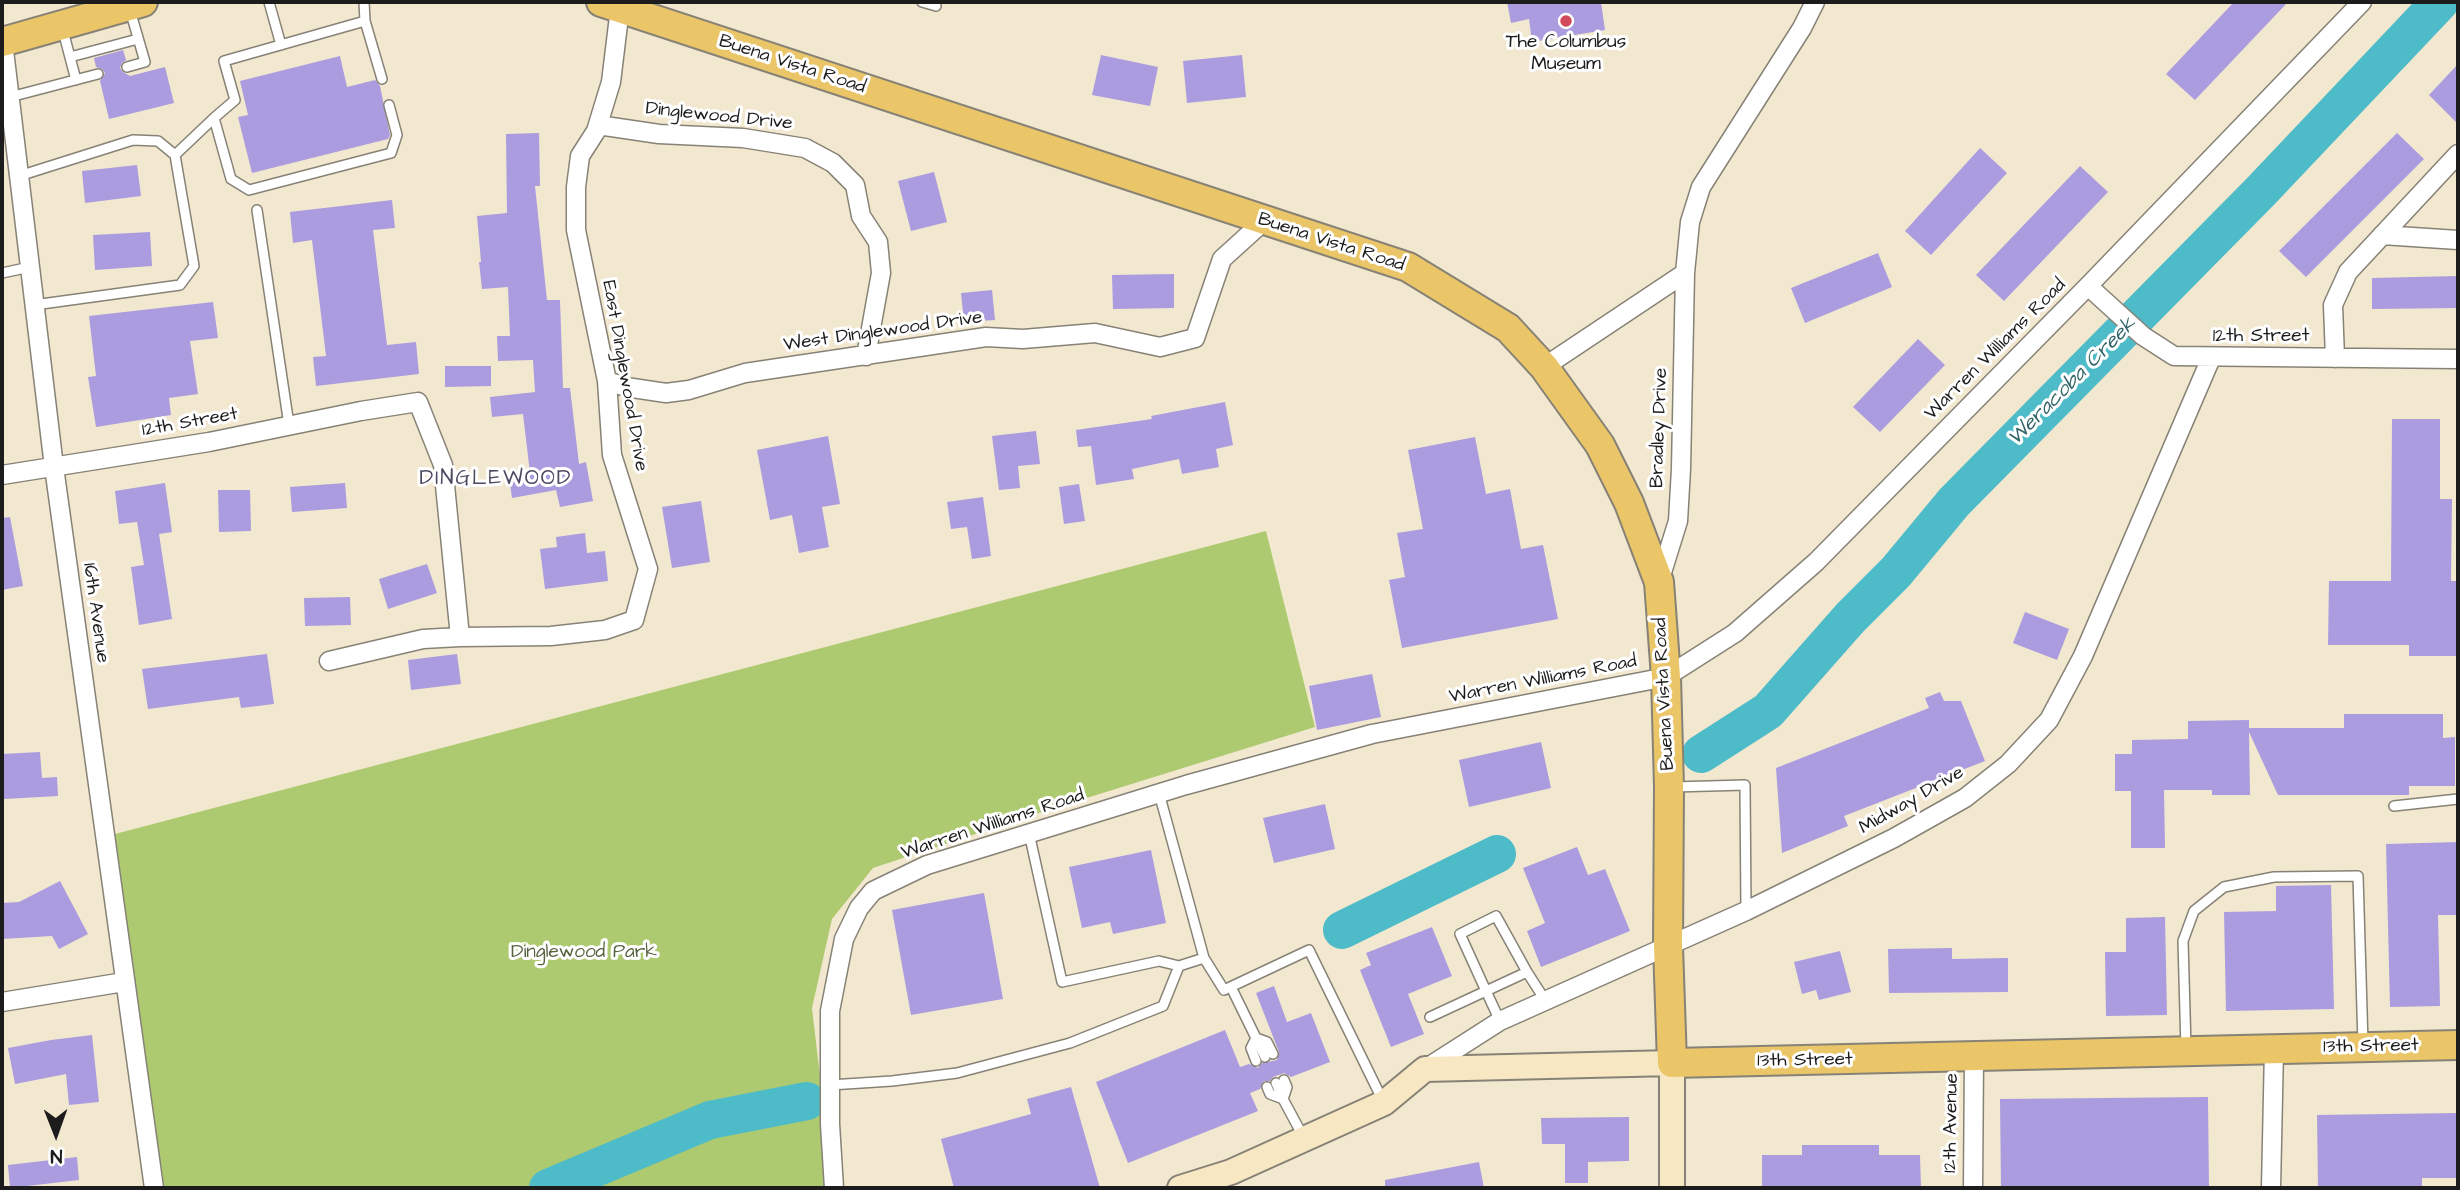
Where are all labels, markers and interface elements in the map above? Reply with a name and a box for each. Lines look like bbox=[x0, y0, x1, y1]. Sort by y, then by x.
marker: The Columbus Museum bbox=[1558, 13, 1574, 29]
street label: Buena Vista Road bbox=[716, 30, 868, 100]
place label: The Columbus Museum bbox=[1506, 32, 1626, 76]
street label: Dinglewood Drive bbox=[644, 98, 794, 136]
street label: Buena Vista Road bbox=[1255, 208, 1407, 278]
street label: Warren Williams Road bbox=[1921, 275, 2071, 425]
street label: East Dinglewood Drive bbox=[596, 279, 652, 473]
street label: West Dinglewood Drive bbox=[782, 307, 984, 357]
water label: Weracoba Creek bbox=[2003, 312, 2143, 452]
street label: 12th Street bbox=[2213, 326, 2309, 348]
street label: Bradley Drive bbox=[1647, 367, 1673, 489]
street label: 12th Street bbox=[140, 403, 240, 443]
district label: DINGLEWOOD bbox=[421, 467, 571, 493]
street label: 16th Avenue bbox=[77, 562, 113, 664]
street label: Buena Vista Road bbox=[1650, 617, 1680, 771]
street label: Warren Williams Road bbox=[1447, 651, 1639, 709]
street label: Midway Drive bbox=[1856, 762, 1968, 840]
street label: Warren Williams Road bbox=[899, 785, 1087, 865]
park label: Dinglewood Park bbox=[511, 942, 657, 964]
street label: 13th Street bbox=[2323, 1035, 2419, 1059]
street label: 13th Street bbox=[1757, 1049, 1853, 1073]
street label: 12th Avenue bbox=[1940, 1073, 1964, 1173]
north arrow bbox=[21, 1099, 91, 1169]
text: N bbox=[50, 1142, 63, 1169]

